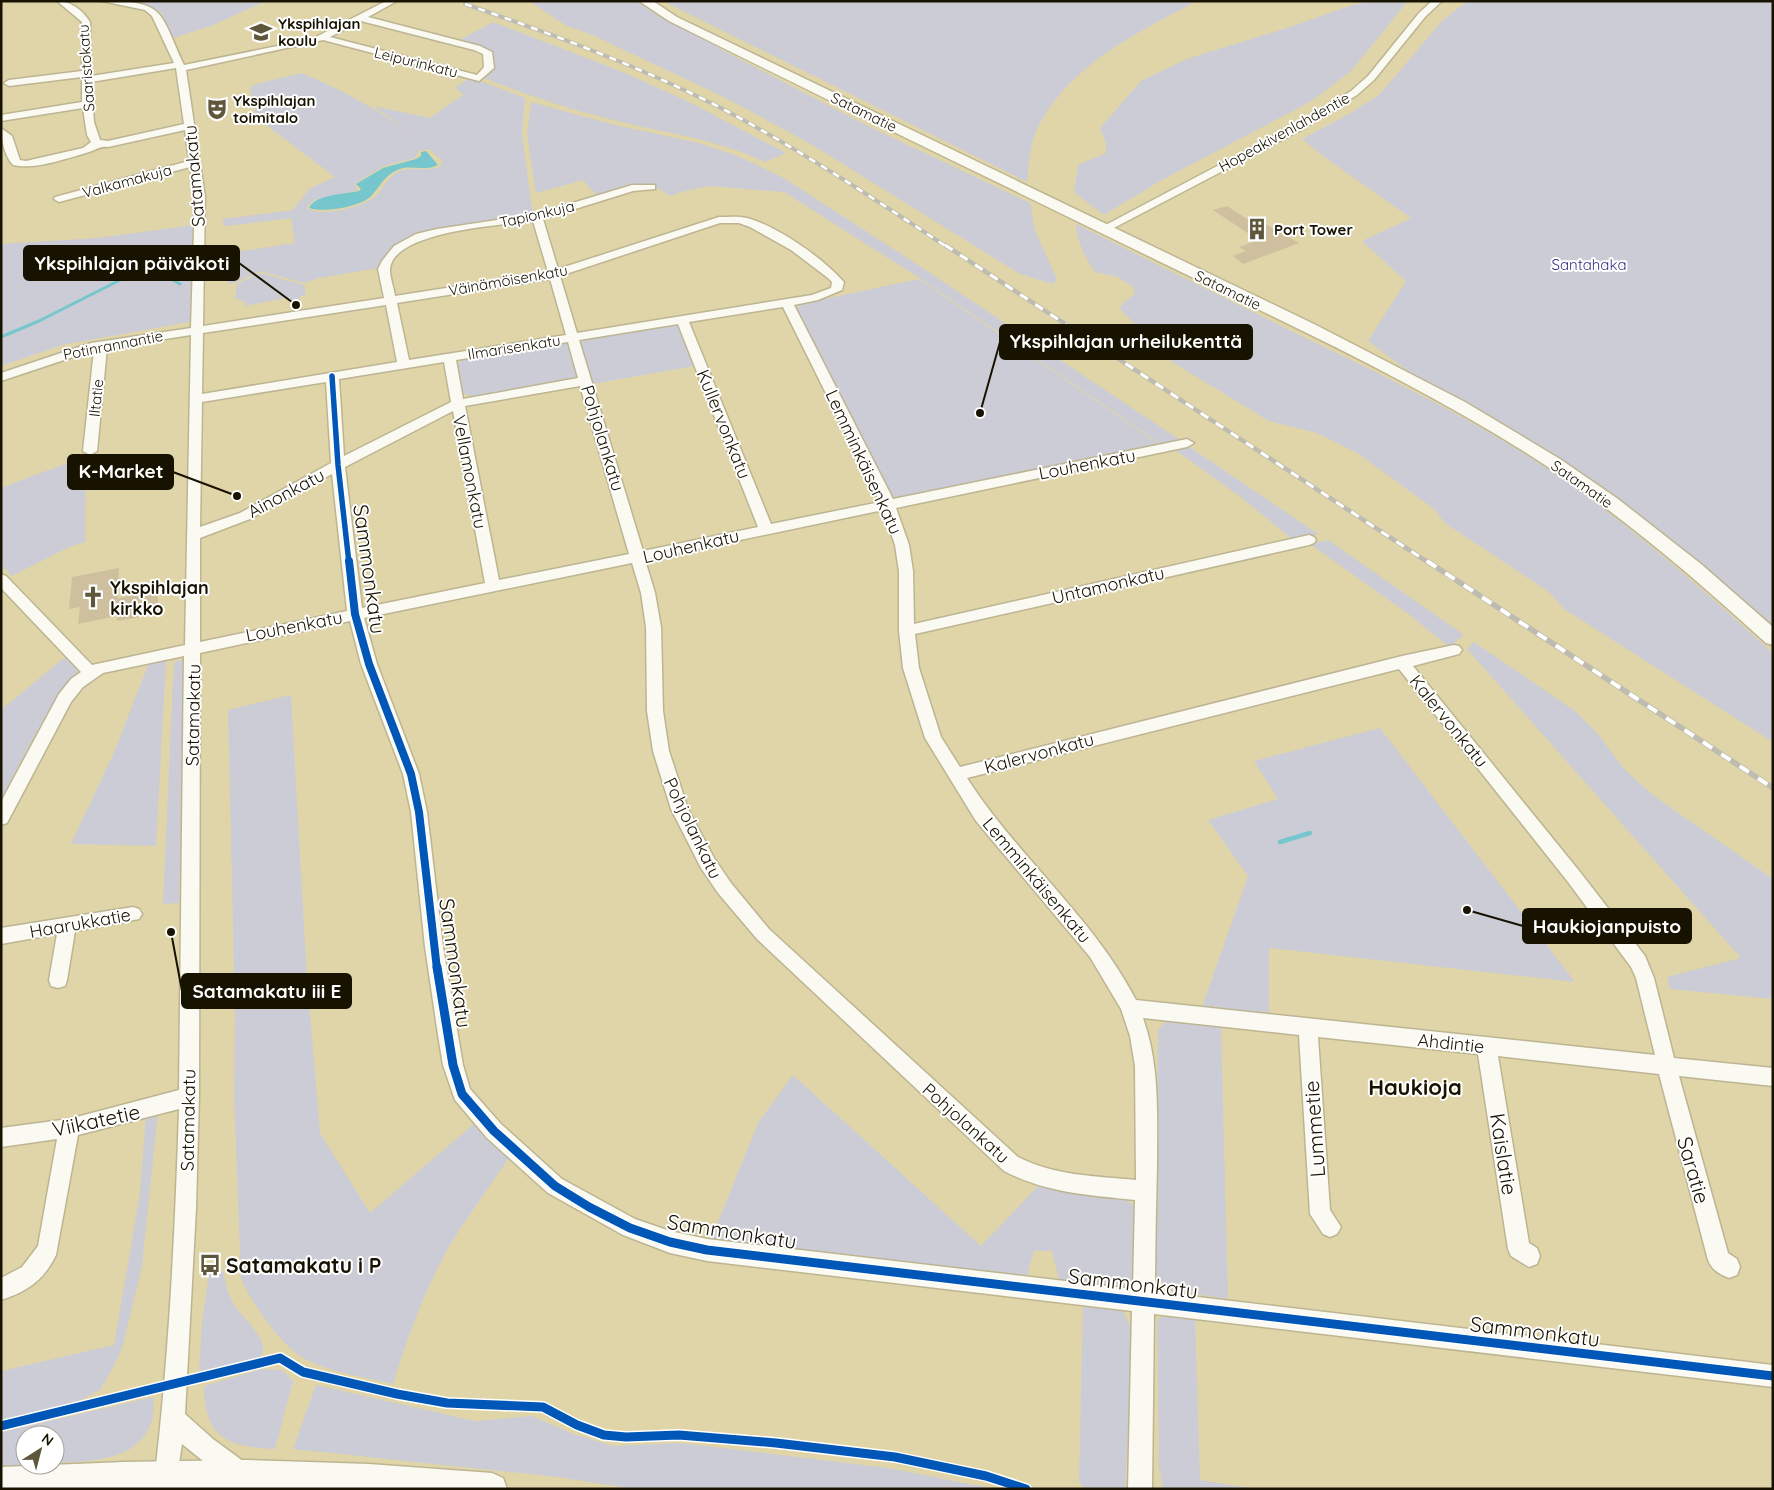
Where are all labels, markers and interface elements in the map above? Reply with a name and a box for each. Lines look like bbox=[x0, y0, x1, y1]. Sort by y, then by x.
place label: Ykspihlajan koulu bbox=[278, 14, 360, 50]
school or university icon: Ykspihlajan koulu bbox=[248, 19, 274, 45]
street label: Saaristokatu bbox=[73, 24, 99, 112]
street label: Leipurinkatu bbox=[372, 42, 460, 82]
street label: Satamatie bbox=[828, 88, 900, 136]
street label: Hopeakivenlahdentie bbox=[1215, 88, 1353, 176]
place label: Ykspihlajan toimitalo bbox=[233, 91, 315, 127]
theatre icon: Ykspihlajan toimitalo bbox=[204, 96, 230, 122]
street label: Satamakatu bbox=[178, 124, 210, 228]
street label: Valkamakuja bbox=[80, 160, 174, 202]
street label: Tapionkuja bbox=[498, 196, 576, 232]
building icon: Port Tower bbox=[1244, 216, 1270, 242]
place label: Port Tower bbox=[1274, 220, 1353, 239]
callout: Ykspihlajan päiväkoti bbox=[24, 246, 239, 280]
text: Ykspihlajan päiväkoti bbox=[34, 251, 230, 275]
park label: Santahaka bbox=[1551, 255, 1627, 274]
street label: Väinämöisenkatu bbox=[447, 260, 569, 300]
street label: Satamatie bbox=[1192, 266, 1264, 314]
callout: Ykspihlajan urheilukenttä bbox=[1000, 325, 1252, 359]
street label: Potinrannantie bbox=[61, 326, 165, 364]
text: Ykspihlajan urheilukenttä bbox=[1010, 329, 1242, 353]
street label: Ilmarisenkatu bbox=[466, 330, 562, 364]
street label: Kullervonkatu bbox=[692, 366, 756, 482]
street label: Iltatie bbox=[85, 378, 107, 418]
street label: Pohjolankatu bbox=[576, 382, 630, 494]
street label: Lemminkäisenkatu bbox=[820, 386, 908, 538]
street label: Vellamonkatu bbox=[448, 413, 492, 531]
street label: Louhenkatu bbox=[1037, 443, 1137, 485]
callout: K-Market bbox=[68, 455, 173, 489]
street label: Satamatie bbox=[1547, 456, 1617, 512]
text: K-Market bbox=[78, 459, 164, 483]
street label: Ainonkatu bbox=[244, 463, 328, 523]
street label: Sammonkatu bbox=[348, 503, 392, 635]
street label: Louhenkatu bbox=[641, 524, 741, 568]
street label: Untamonkatu bbox=[1050, 561, 1166, 609]
place label: Ykspihlajan kirkko bbox=[110, 576, 209, 620]
church icon: Ykspihlajan kirkko bbox=[80, 584, 106, 610]
street label: Louhenkatu bbox=[244, 605, 344, 647]
street label: Satamakatu bbox=[181, 664, 205, 766]
street label: Kalervonkatu bbox=[1405, 670, 1493, 772]
street label: Kalervonkatu bbox=[982, 727, 1096, 779]
street label: Pohjolankatu bbox=[659, 774, 727, 882]
street label: Lemminkäisenkatu bbox=[978, 812, 1096, 948]
street label: Sammonkatu bbox=[434, 897, 478, 1029]
street label: Haarukkatie bbox=[28, 903, 132, 943]
callout: Haukiojanpuisto bbox=[1523, 909, 1691, 943]
text: Haukiojanpuisto bbox=[1533, 914, 1681, 938]
callout: Satamakatu iii E bbox=[182, 974, 351, 1008]
text: Satamakatu iii E bbox=[193, 979, 342, 1003]
street label: Ahdintie bbox=[1416, 1028, 1486, 1058]
street label: Satamakatu bbox=[176, 1069, 200, 1171]
district label: Haukioja bbox=[1368, 1073, 1462, 1101]
street label: Pohjolankatu bbox=[918, 1078, 1014, 1168]
street label: Lummetie bbox=[1298, 1080, 1330, 1178]
street label: Viikatetie bbox=[50, 1098, 142, 1142]
street label: Kaislatie bbox=[1485, 1111, 1523, 1197]
street label: Saratie bbox=[1672, 1133, 1716, 1207]
street label: Sammonkatu bbox=[665, 1208, 799, 1254]
bus stop icon: Satamakatu i P bbox=[197, 1252, 223, 1278]
place label: Satamakatu i P bbox=[226, 1252, 381, 1278]
street label: Sammonkatu bbox=[1067, 1262, 1199, 1304]
street label: Sammonkatu bbox=[1469, 1310, 1601, 1352]
north arrow bbox=[15, 1425, 65, 1475]
text: N bbox=[38, 1429, 57, 1450]

